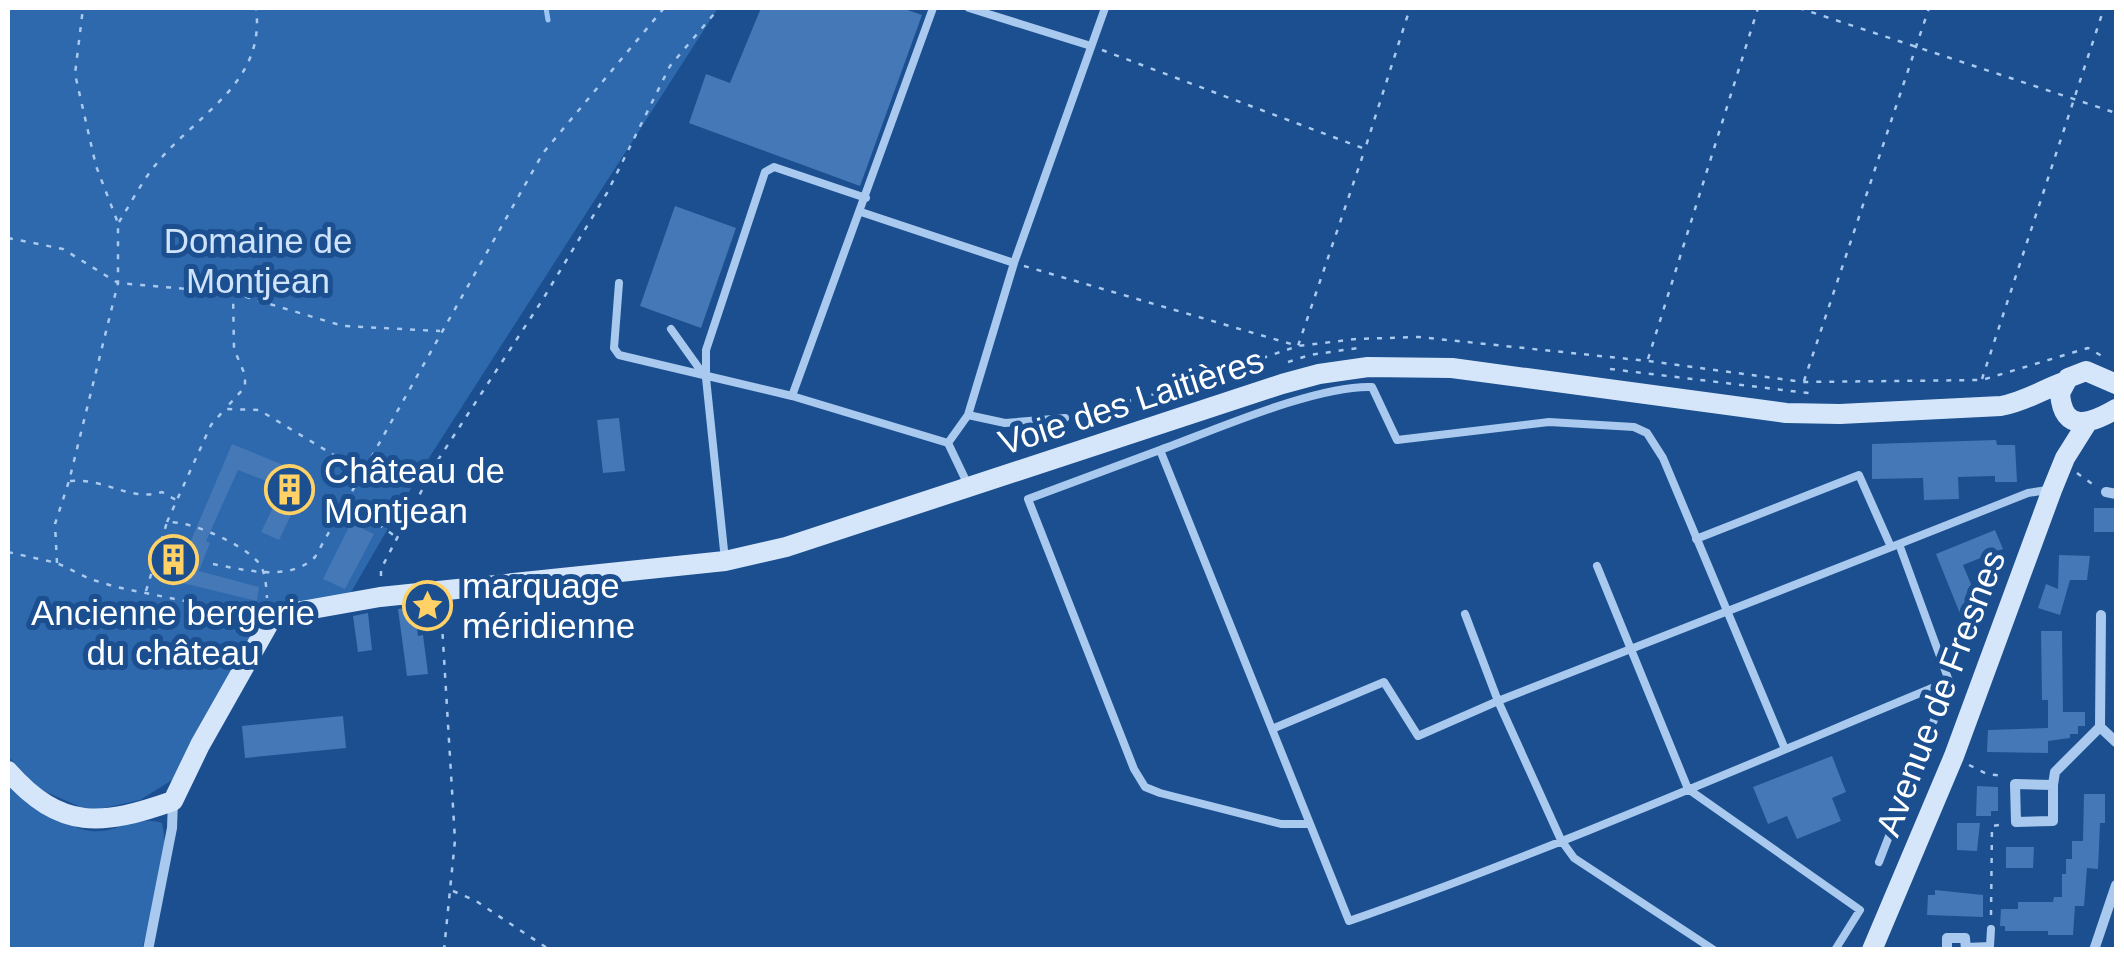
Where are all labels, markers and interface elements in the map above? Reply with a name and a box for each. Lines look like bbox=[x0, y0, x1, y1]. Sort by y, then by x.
park label: Domaine de Montjean bbox=[164, 221, 352, 300]
street label: Voie des Laitières bbox=[994, 340, 1268, 462]
place label: Château de Montjean bbox=[324, 451, 505, 530]
building icon: Château de Montjean bbox=[263, 464, 315, 516]
building icon: Ancienne bergerie du château bbox=[147, 534, 199, 586]
street label: Avenue de Fresnes bbox=[1868, 545, 2012, 841]
place label: marquage méridienne bbox=[462, 566, 635, 645]
place icon: marquage méridienne bbox=[401, 579, 453, 631]
place label: Ancienne bergerie du château bbox=[31, 593, 315, 672]

